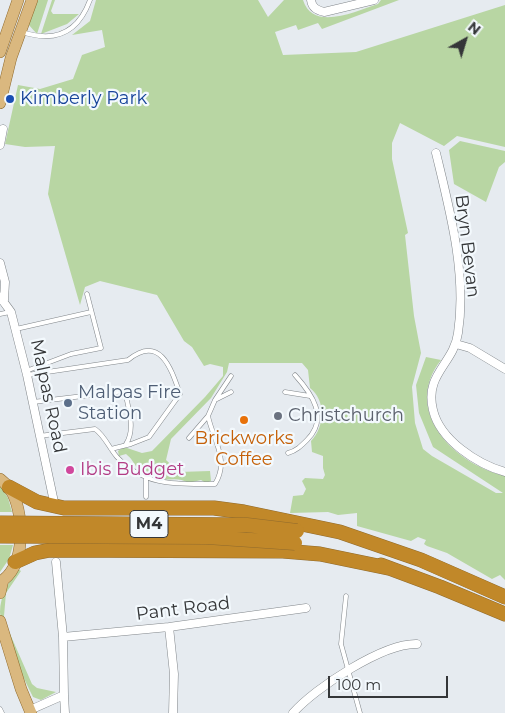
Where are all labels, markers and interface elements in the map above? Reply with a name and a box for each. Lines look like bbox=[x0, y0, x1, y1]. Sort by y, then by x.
north arrow bbox=[440, 15, 490, 65]
text: N bbox=[464, 18, 484, 39]
place label: Kimberly Park bbox=[20, 88, 147, 110]
marker: Kimberly Park bbox=[4, 93, 16, 105]
street label: Bryn Bevan bbox=[450, 193, 484, 299]
street label: Malpas Road bbox=[25, 337, 71, 455]
place label: Malpas Fire Station bbox=[78, 382, 181, 424]
marker: Malpas Fire Station bbox=[62, 397, 74, 409]
place label: Christchurch bbox=[288, 405, 404, 427]
marker: Christchurch bbox=[272, 410, 284, 422]
marker: Brickworks Coffee bbox=[238, 414, 250, 426]
place label: Brickworks Coffee bbox=[195, 428, 293, 470]
place label: Ibis Budget bbox=[80, 459, 184, 481]
marker: Ibis Budget bbox=[64, 464, 76, 476]
road number: M4 bbox=[130, 510, 168, 538]
street label: Pant Road bbox=[135, 593, 231, 625]
scale bar bbox=[330, 666, 450, 698]
text: 100 m bbox=[336, 675, 381, 694]

